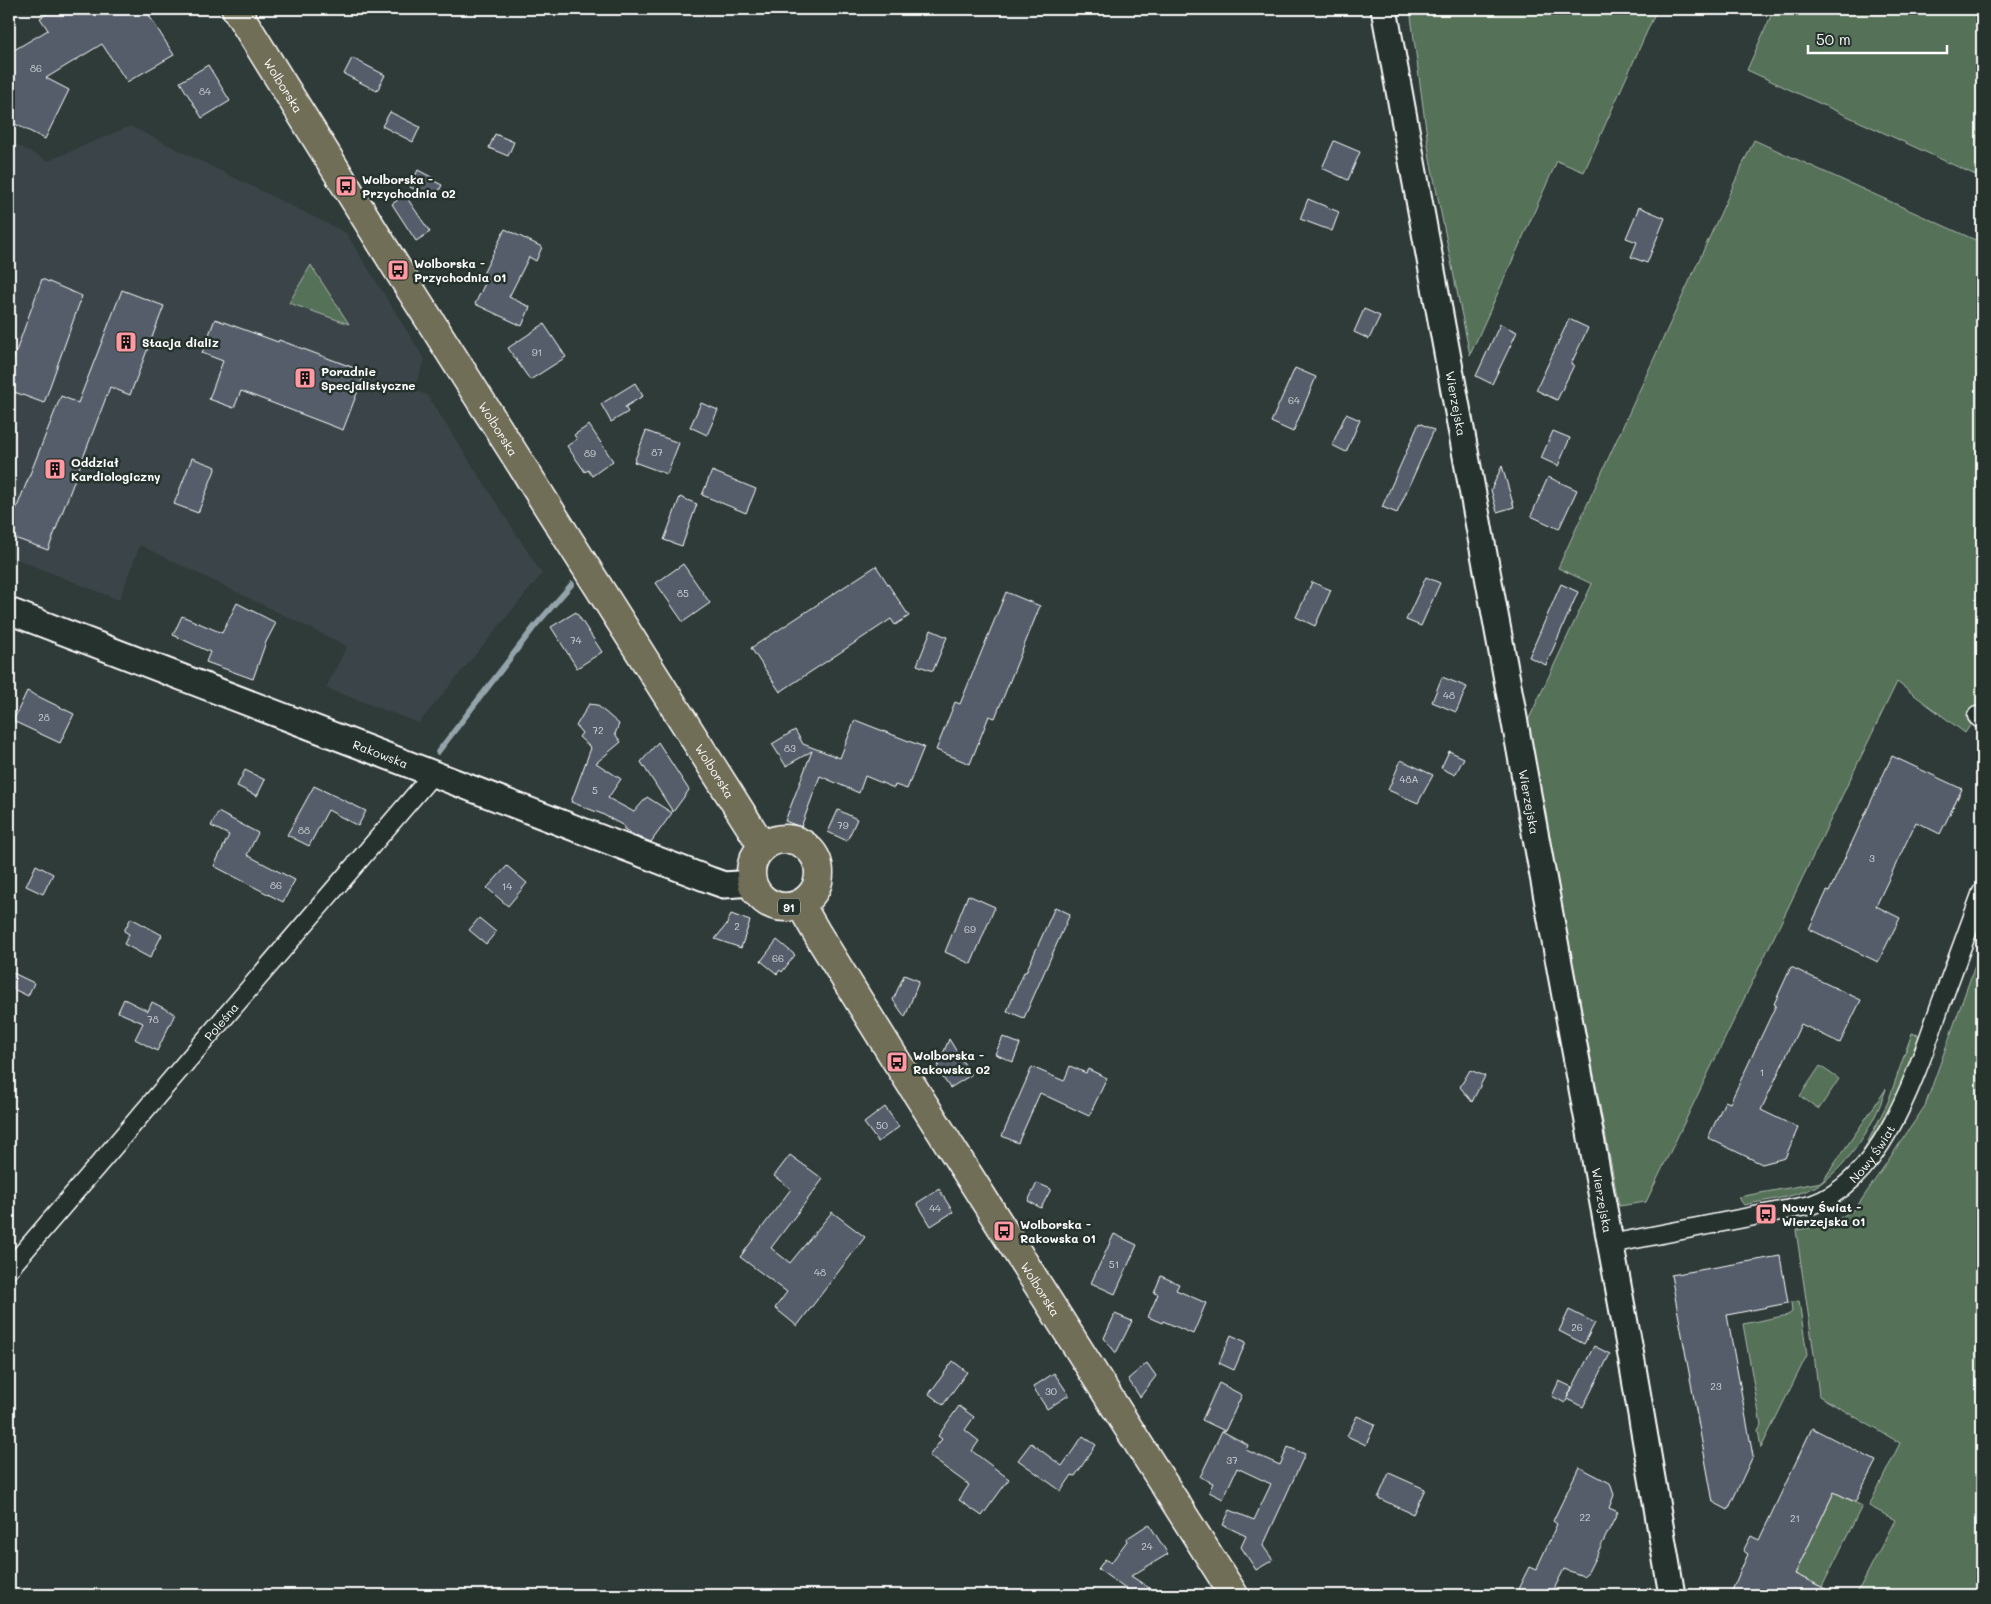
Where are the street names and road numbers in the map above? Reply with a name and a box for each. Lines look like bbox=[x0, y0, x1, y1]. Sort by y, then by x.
street label: Wolborska bbox=[261, 55, 306, 116]
street label: Wierzejska bbox=[1443, 370, 1470, 437]
street label: Wolborska bbox=[475, 399, 522, 459]
street label: Rakowska bbox=[351, 736, 410, 771]
street label: Wolborska bbox=[692, 741, 738, 801]
street label: Wierzejska bbox=[1516, 768, 1543, 835]
road number: 91 bbox=[778, 899, 800, 916]
street label: Poleśna bbox=[200, 999, 242, 1044]
street label: Nowy Świat bbox=[1845, 1122, 1898, 1186]
street label: Wierzejska bbox=[1589, 1166, 1616, 1234]
street label: Wolborska bbox=[1017, 1259, 1064, 1319]

